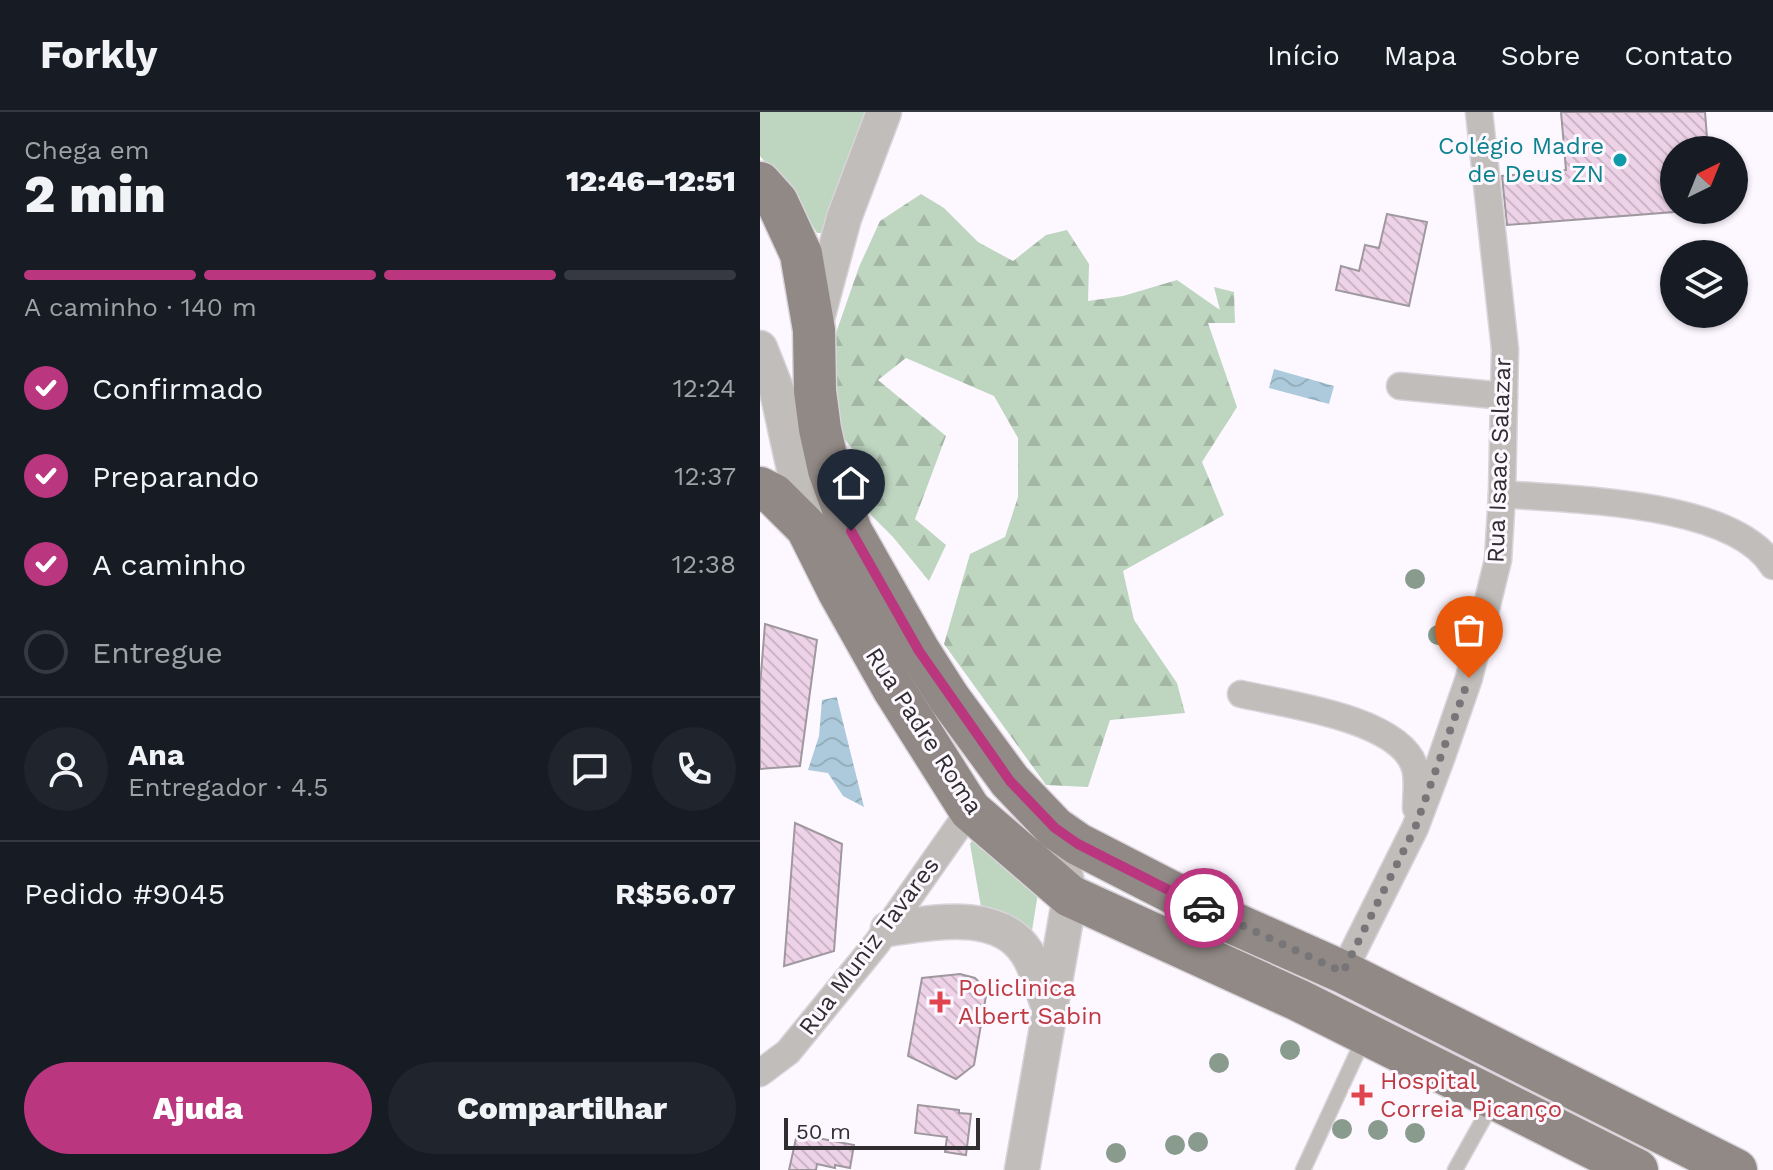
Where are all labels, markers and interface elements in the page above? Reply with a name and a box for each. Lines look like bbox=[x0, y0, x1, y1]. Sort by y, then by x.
text: Forkly bbox=[40, 33, 157, 77]
text: Início bbox=[1267, 39, 1340, 72]
text: Mapa bbox=[1384, 39, 1457, 72]
text: Sobre bbox=[1501, 39, 1580, 72]
text: Contato bbox=[1624, 39, 1733, 72]
place label: Colégio Madre de Deus ZN bbox=[1438, 132, 1604, 188]
text: Chega em bbox=[24, 135, 150, 165]
north arrow bbox=[1660, 136, 1748, 224]
map controls bbox=[1660, 136, 1748, 328]
marker: Colégio Madre de Deus ZN bbox=[1611, 151, 1629, 169]
text: 12:46–12:51 bbox=[566, 163, 736, 198]
text: 2 min bbox=[24, 164, 166, 225]
button: layers bbox=[1660, 240, 1748, 328]
text: A caminho · 140 m bbox=[24, 292, 257, 322]
street label: Rua Isaac Salazar bbox=[1481, 356, 1517, 563]
icon: check bbox=[24, 366, 68, 410]
text: Confirmado bbox=[92, 371, 263, 406]
text: 12:24 bbox=[673, 373, 736, 403]
pin bbox=[817, 449, 885, 531]
icon: check bbox=[24, 454, 68, 498]
text: Preparando bbox=[92, 459, 259, 494]
text: 12:37 bbox=[674, 461, 736, 491]
icon: home bbox=[829, 461, 873, 505]
icon: check bbox=[24, 542, 68, 586]
text: A caminho bbox=[92, 547, 246, 582]
text: 12:38 bbox=[672, 549, 736, 579]
pin bbox=[1435, 596, 1503, 678]
icon: bag bbox=[1447, 608, 1491, 652]
text: Entregue bbox=[92, 635, 223, 670]
street label: Rua Padre Roma bbox=[860, 643, 988, 819]
button: person bbox=[24, 727, 108, 811]
button: chat bbox=[548, 727, 632, 811]
button: phone bbox=[652, 727, 736, 811]
text: Ana bbox=[128, 737, 184, 772]
text: Entregador · 4.5 bbox=[128, 772, 328, 802]
street label: Rua Muniz Tavares bbox=[793, 852, 945, 1040]
courier bbox=[1164, 868, 1244, 948]
text: Pedido #9045 bbox=[24, 876, 225, 911]
text: R$56.07 bbox=[615, 876, 736, 911]
icon: car bbox=[1182, 886, 1226, 930]
place label: Policlinica Albert Sabin bbox=[958, 974, 1102, 1030]
marker: Policlinica Albert Sabin bbox=[929, 991, 951, 1013]
button: Ajuda bbox=[24, 1062, 372, 1154]
button: Compartilhar bbox=[388, 1062, 736, 1154]
place label: Hospital Correia Picanço bbox=[1380, 1067, 1562, 1123]
marker: Hospital Correia Picanço bbox=[1351, 1084, 1373, 1106]
scale bar bbox=[784, 1114, 980, 1150]
text: 50 m bbox=[796, 1119, 851, 1144]

